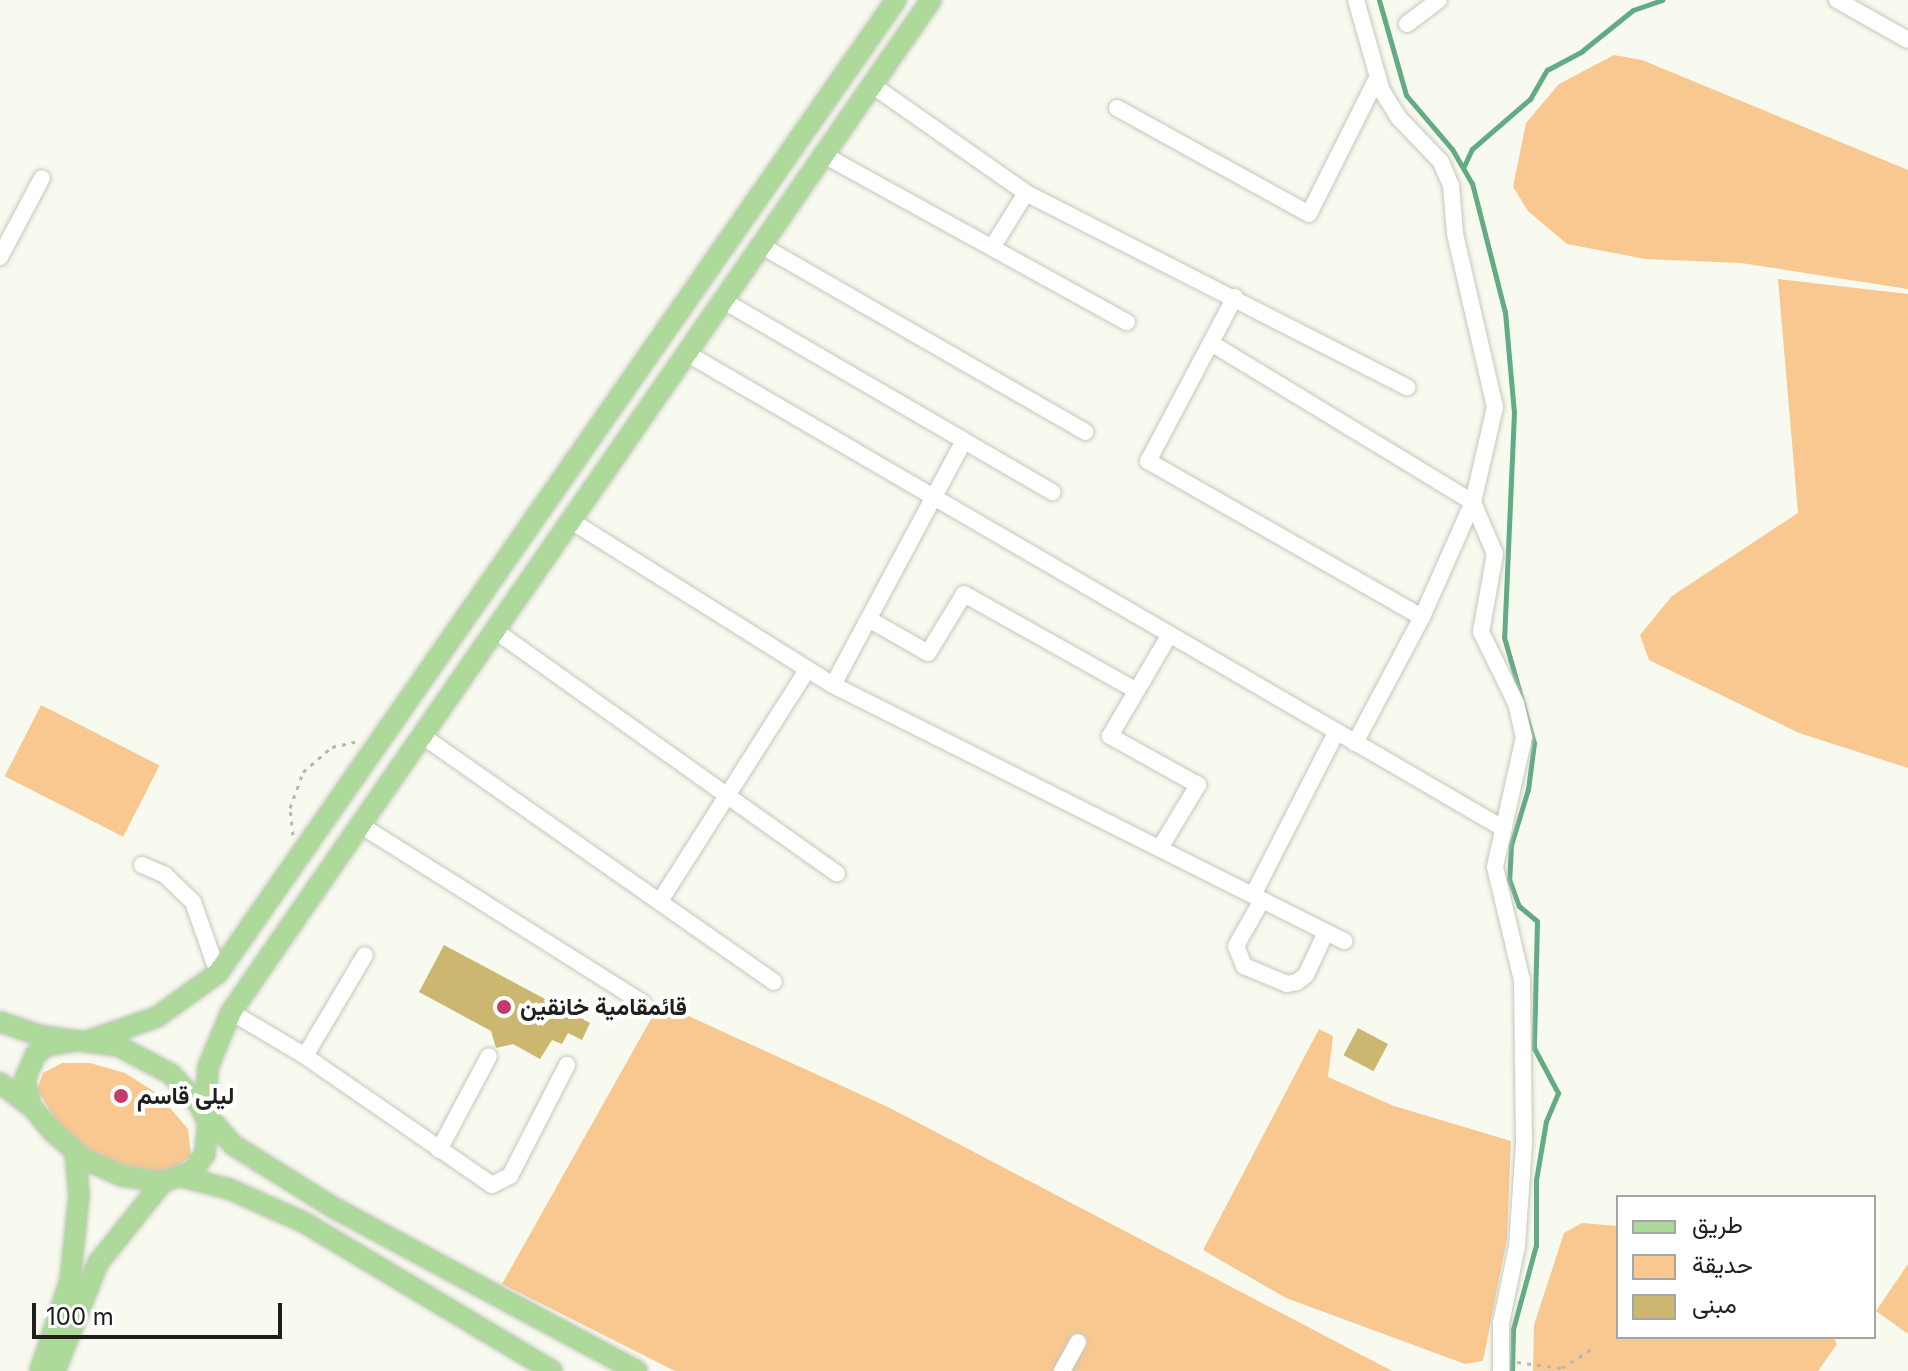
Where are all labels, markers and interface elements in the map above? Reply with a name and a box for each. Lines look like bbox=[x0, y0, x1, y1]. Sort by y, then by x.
place label: قائمقامية خانقين bbox=[520, 993, 687, 1021]
marker: قائمقامية خانقين bbox=[495, 998, 513, 1016]
place label: ليلى قاسم bbox=[137, 1082, 234, 1110]
marker: ليلى قاسم bbox=[112, 1087, 130, 1105]
legend bbox=[1616, 1195, 1876, 1339]
text: طريق bbox=[1692, 1210, 1743, 1239]
text: حديقة bbox=[1692, 1250, 1753, 1279]
scale bar bbox=[36, 1287, 286, 1337]
text: مبنى bbox=[1692, 1290, 1737, 1319]
text: 100 m bbox=[46, 1302, 114, 1331]

